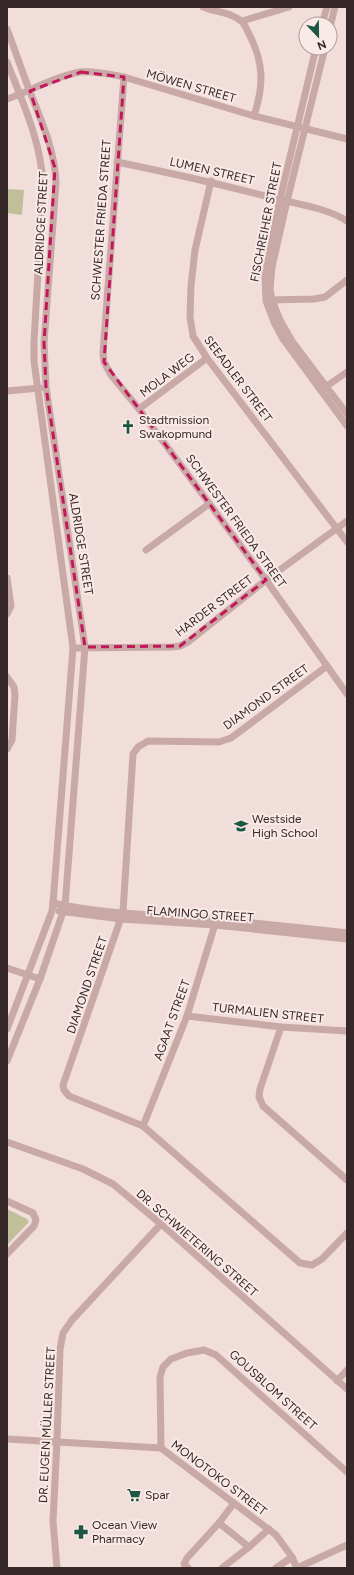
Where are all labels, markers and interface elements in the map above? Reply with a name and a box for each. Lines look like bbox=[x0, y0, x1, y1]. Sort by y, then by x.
north arrow bbox=[298, 16, 338, 56]
text: N bbox=[315, 37, 328, 52]
street label: MÖWEN STREET bbox=[145, 67, 238, 106]
street label: SCHWESTER FRIEDA STREET bbox=[88, 139, 114, 301]
street label: LUMEN STREET bbox=[168, 154, 256, 188]
street label: FISCHREIHER STREET bbox=[248, 161, 285, 283]
street label: ALDRIDGE STREET bbox=[31, 171, 51, 275]
street label: SEEADLER STREET bbox=[201, 333, 275, 425]
street label: MOLA WEG bbox=[137, 350, 197, 400]
place label: Stadtmission Swakopmund bbox=[139, 413, 212, 441]
church icon: Stadtmission Swakopmund bbox=[120, 419, 136, 435]
street label: SCHWESTER FRIEDA STREET bbox=[183, 452, 289, 591]
street label: ALDRIDGE STREET bbox=[66, 492, 96, 596]
street label: HARDER STREET bbox=[173, 572, 256, 640]
street label: DIAMOND STREET bbox=[221, 661, 312, 733]
place label: Westside High School bbox=[252, 812, 318, 840]
school or university icon: Westside High School bbox=[233, 818, 249, 834]
street label: FLAMINGO STREET bbox=[146, 903, 254, 925]
street label: DIAMOND STREET bbox=[64, 934, 110, 1035]
street label: AGAAT STREET bbox=[151, 977, 193, 1062]
street label: TURMALIEN STREET bbox=[212, 1000, 325, 1026]
street label: DR. SCHWIETERING STREET bbox=[133, 1186, 261, 1300]
street label: DR. EUGEN MÜLLER STREET bbox=[36, 1346, 58, 1503]
street label: GOUSBLOM STREET bbox=[227, 1347, 320, 1433]
street label: MONOTOKO STREET bbox=[169, 1438, 270, 1519]
supermarket icon: Spar bbox=[126, 1487, 142, 1503]
place label: Spar bbox=[145, 1488, 170, 1502]
place label: Ocean View Pharmacy bbox=[92, 1518, 158, 1546]
pharmacy icon: Ocean View Pharmacy bbox=[73, 1524, 89, 1540]

